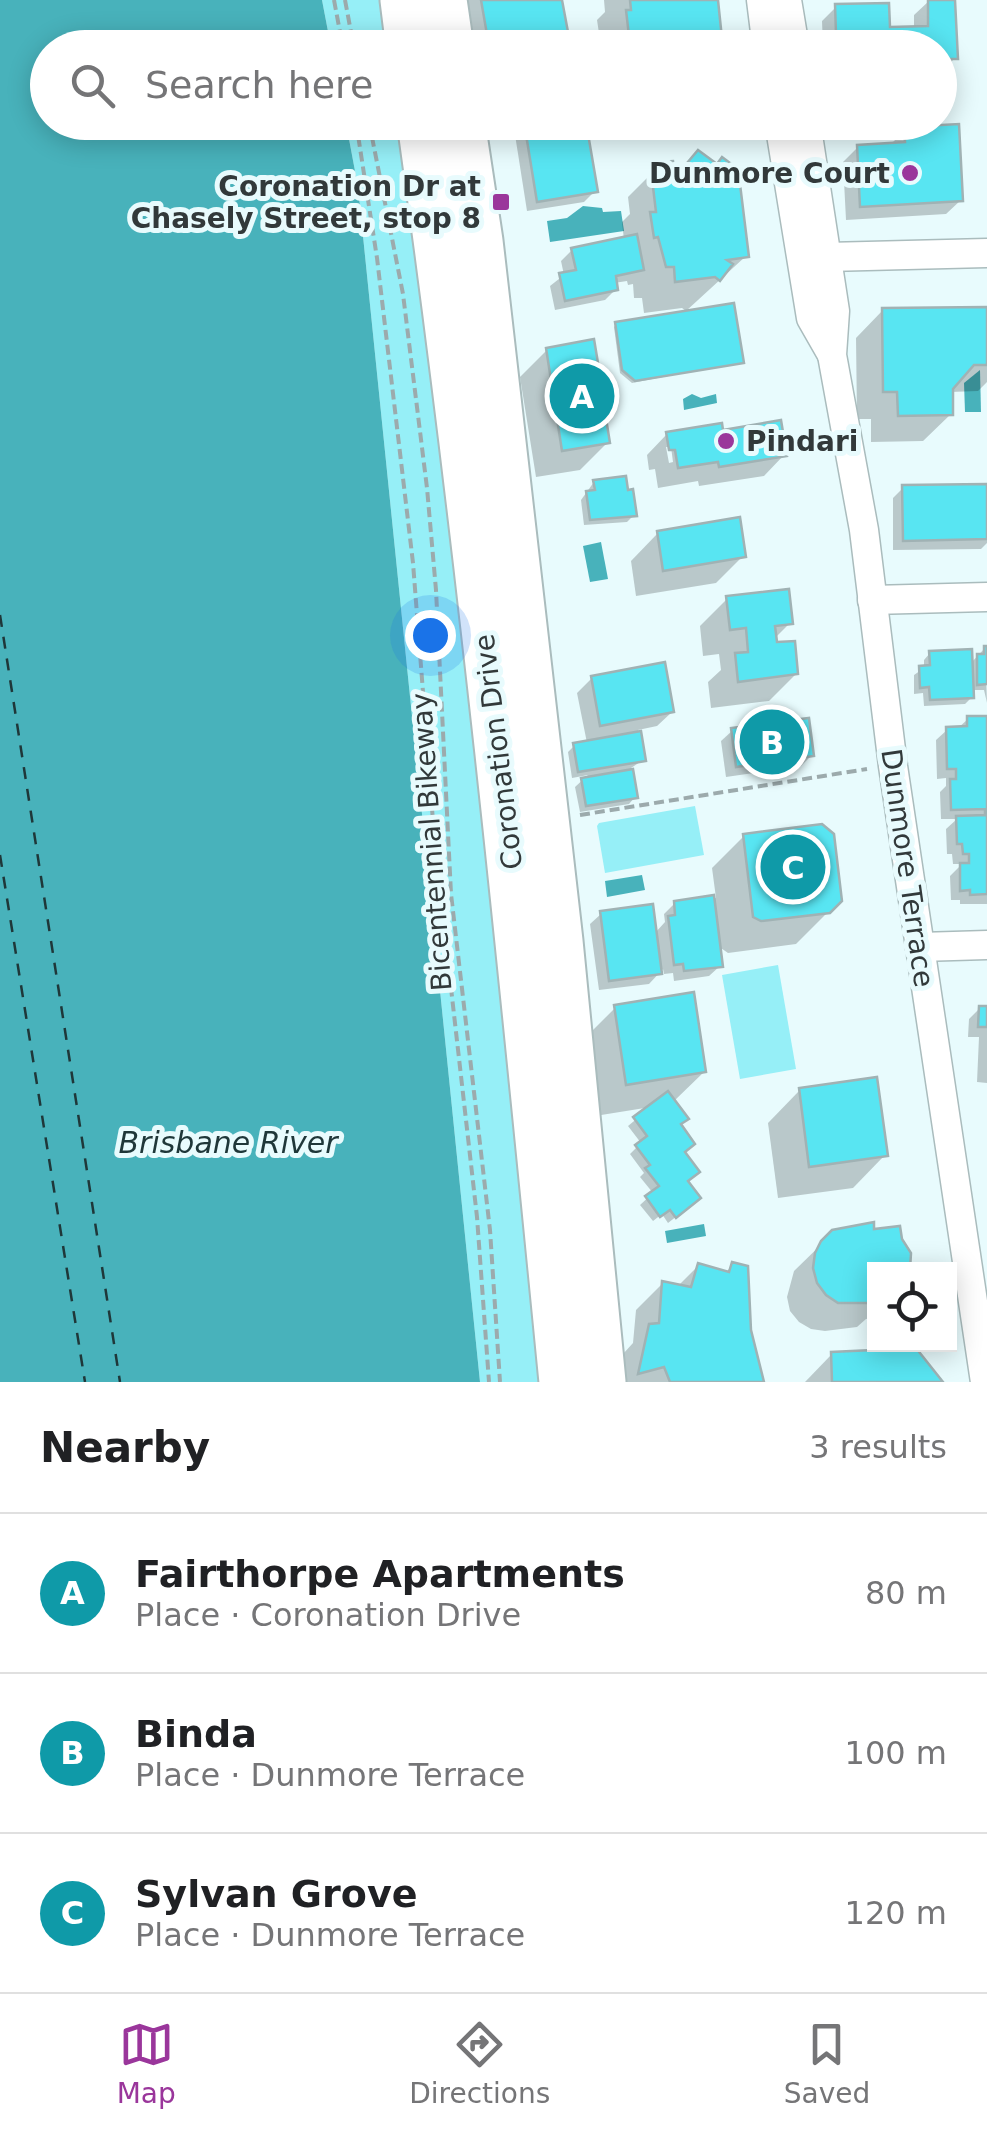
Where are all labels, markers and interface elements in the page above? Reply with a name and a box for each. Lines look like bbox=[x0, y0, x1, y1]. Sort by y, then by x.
search box bbox=[30, 30, 957, 140]
icon: search bbox=[65, 58, 120, 113]
text: Search here bbox=[145, 63, 373, 107]
place label: Dunmore Court bbox=[649, 157, 890, 190]
marker: Dunmore Court bbox=[899, 162, 921, 184]
place label: Coronation Dr at Chasely Street, stop 8 bbox=[131, 170, 481, 235]
marker: Coronation Dr at Chasely Street, stop 8 bbox=[490, 191, 512, 213]
pin: A bbox=[550, 358, 614, 434]
place label: Pindari bbox=[746, 425, 858, 458]
marker: Pindari bbox=[715, 430, 737, 452]
your location bbox=[405, 610, 456, 661]
street label: Coronation Drive bbox=[468, 632, 529, 871]
street label: Bicentennial Bikeway bbox=[405, 692, 458, 992]
pin: B bbox=[740, 704, 804, 780]
street label: Dunmore Terrace bbox=[874, 747, 941, 989]
pin: C bbox=[760, 830, 826, 904]
water label: Brisbane River bbox=[118, 1125, 339, 1160]
map controls bbox=[867, 1262, 957, 1352]
button: locate bbox=[867, 1262, 957, 1352]
text: Nearby bbox=[40, 1423, 210, 1472]
text: 3 results bbox=[809, 1428, 947, 1466]
text: Fairthorpe Apartments bbox=[135, 1552, 625, 1596]
text: A bbox=[60, 1574, 85, 1612]
text: 80 m bbox=[865, 1574, 947, 1612]
text: Place · Coronation Drive bbox=[135, 1596, 521, 1634]
text: Binda bbox=[135, 1712, 257, 1756]
text: B bbox=[60, 1734, 85, 1772]
text: 100 m bbox=[845, 1734, 947, 1772]
text: Place · Dunmore Terrace bbox=[135, 1756, 525, 1794]
text: Sylvan Grove bbox=[135, 1872, 417, 1916]
text: C bbox=[61, 1894, 84, 1932]
text: 120 m bbox=[845, 1894, 947, 1932]
text: Place · Dunmore Terrace bbox=[135, 1916, 525, 1954]
tab: Map bbox=[117, 2017, 176, 2110]
tab: Directions bbox=[409, 2017, 550, 2110]
tab: Saved bbox=[784, 2017, 870, 2110]

